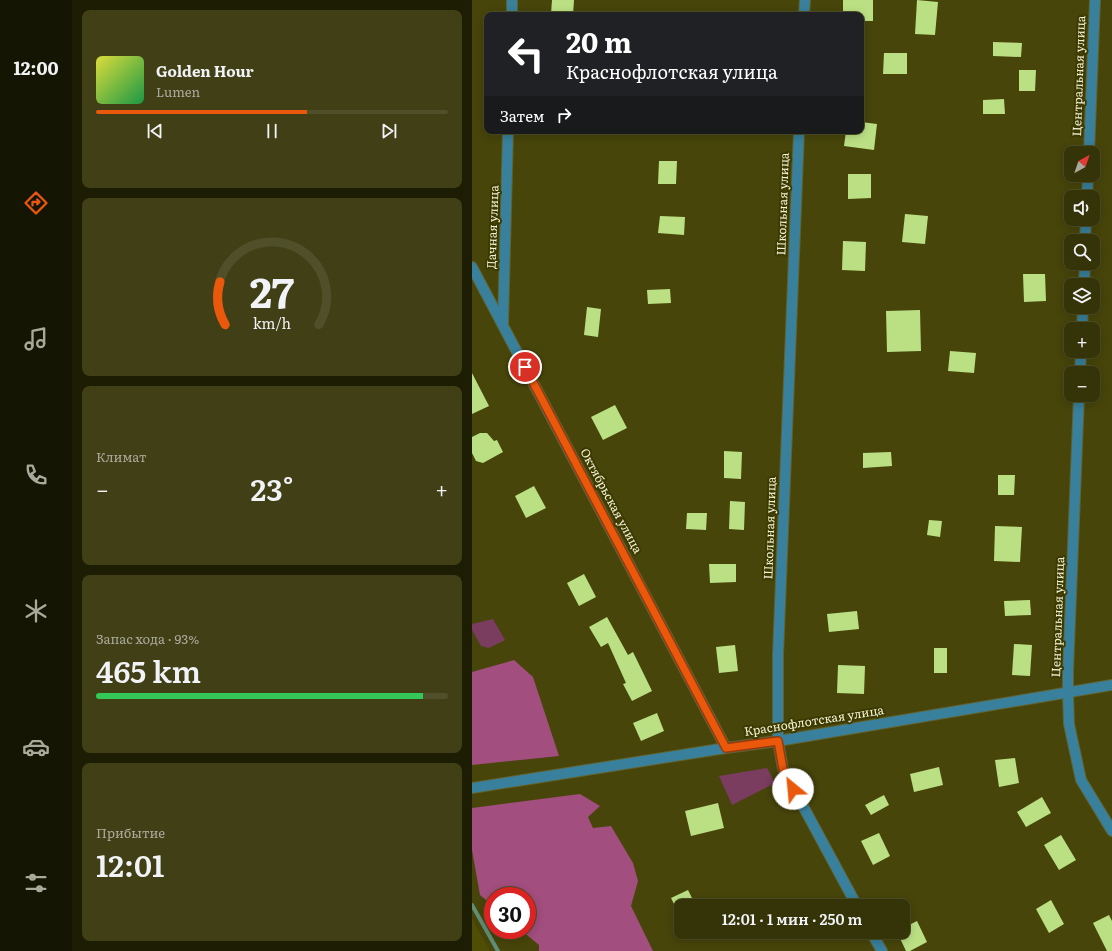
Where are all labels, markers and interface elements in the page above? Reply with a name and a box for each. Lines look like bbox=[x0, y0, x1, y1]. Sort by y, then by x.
street label: Центральная улица bbox=[1067, 15, 1089, 137]
text: 20 m bbox=[566, 20, 632, 62]
icon: left bbox=[500, 28, 552, 80]
text: 12:00 bbox=[13, 54, 59, 81]
text: Краснофлотская улица bbox=[566, 58, 778, 85]
text: Golden Hour bbox=[156, 59, 254, 82]
text: Lumen bbox=[156, 82, 200, 101]
text: Затем bbox=[500, 104, 545, 127]
icon: right bbox=[553, 104, 575, 126]
icon: previous bbox=[144, 120, 166, 142]
icon: pause bbox=[261, 120, 283, 142]
icon: next bbox=[378, 120, 400, 142]
north arrow bbox=[1064, 146, 1100, 182]
map controls bbox=[1064, 146, 1100, 402]
street label: Школьная улица bbox=[771, 152, 793, 256]
street label: Дачная улица bbox=[482, 184, 502, 269]
icon: directions bbox=[22, 189, 50, 217]
button: sound bbox=[1064, 190, 1100, 226]
button: search bbox=[1064, 234, 1100, 270]
text: 27 bbox=[250, 259, 295, 321]
button: layers bbox=[1064, 278, 1100, 314]
text: km/h bbox=[253, 312, 292, 333]
button: + bbox=[1064, 322, 1100, 358]
icon: music bbox=[22, 325, 50, 353]
pin bbox=[508, 350, 542, 384]
icon: arrive bbox=[514, 356, 536, 378]
button: − bbox=[1064, 366, 1100, 402]
street label: Октябрьская улица bbox=[576, 445, 648, 557]
text: Климат bbox=[96, 447, 147, 466]
icon: phone bbox=[22, 461, 50, 489]
text: 23° bbox=[251, 466, 293, 510]
text: − bbox=[96, 472, 109, 505]
text: + bbox=[435, 472, 448, 505]
street label: Школьная улица bbox=[758, 476, 780, 580]
street label: Центральная улица bbox=[1046, 556, 1068, 678]
icon: climate bbox=[22, 597, 50, 625]
text: Запас хода · 93% bbox=[96, 629, 199, 648]
text: 465 km bbox=[96, 648, 201, 692]
street label: Краснофлотская улица bbox=[743, 700, 885, 740]
icon: car bbox=[22, 733, 50, 761]
position arrow bbox=[772, 768, 814, 810]
text: Прибытие bbox=[96, 823, 165, 842]
text: 12:01 bbox=[96, 842, 164, 886]
icon: filters bbox=[22, 869, 50, 897]
speed limit sign: 30 bbox=[484, 887, 536, 939]
text: 12:01 · 1 мин · 250 m bbox=[722, 907, 862, 930]

